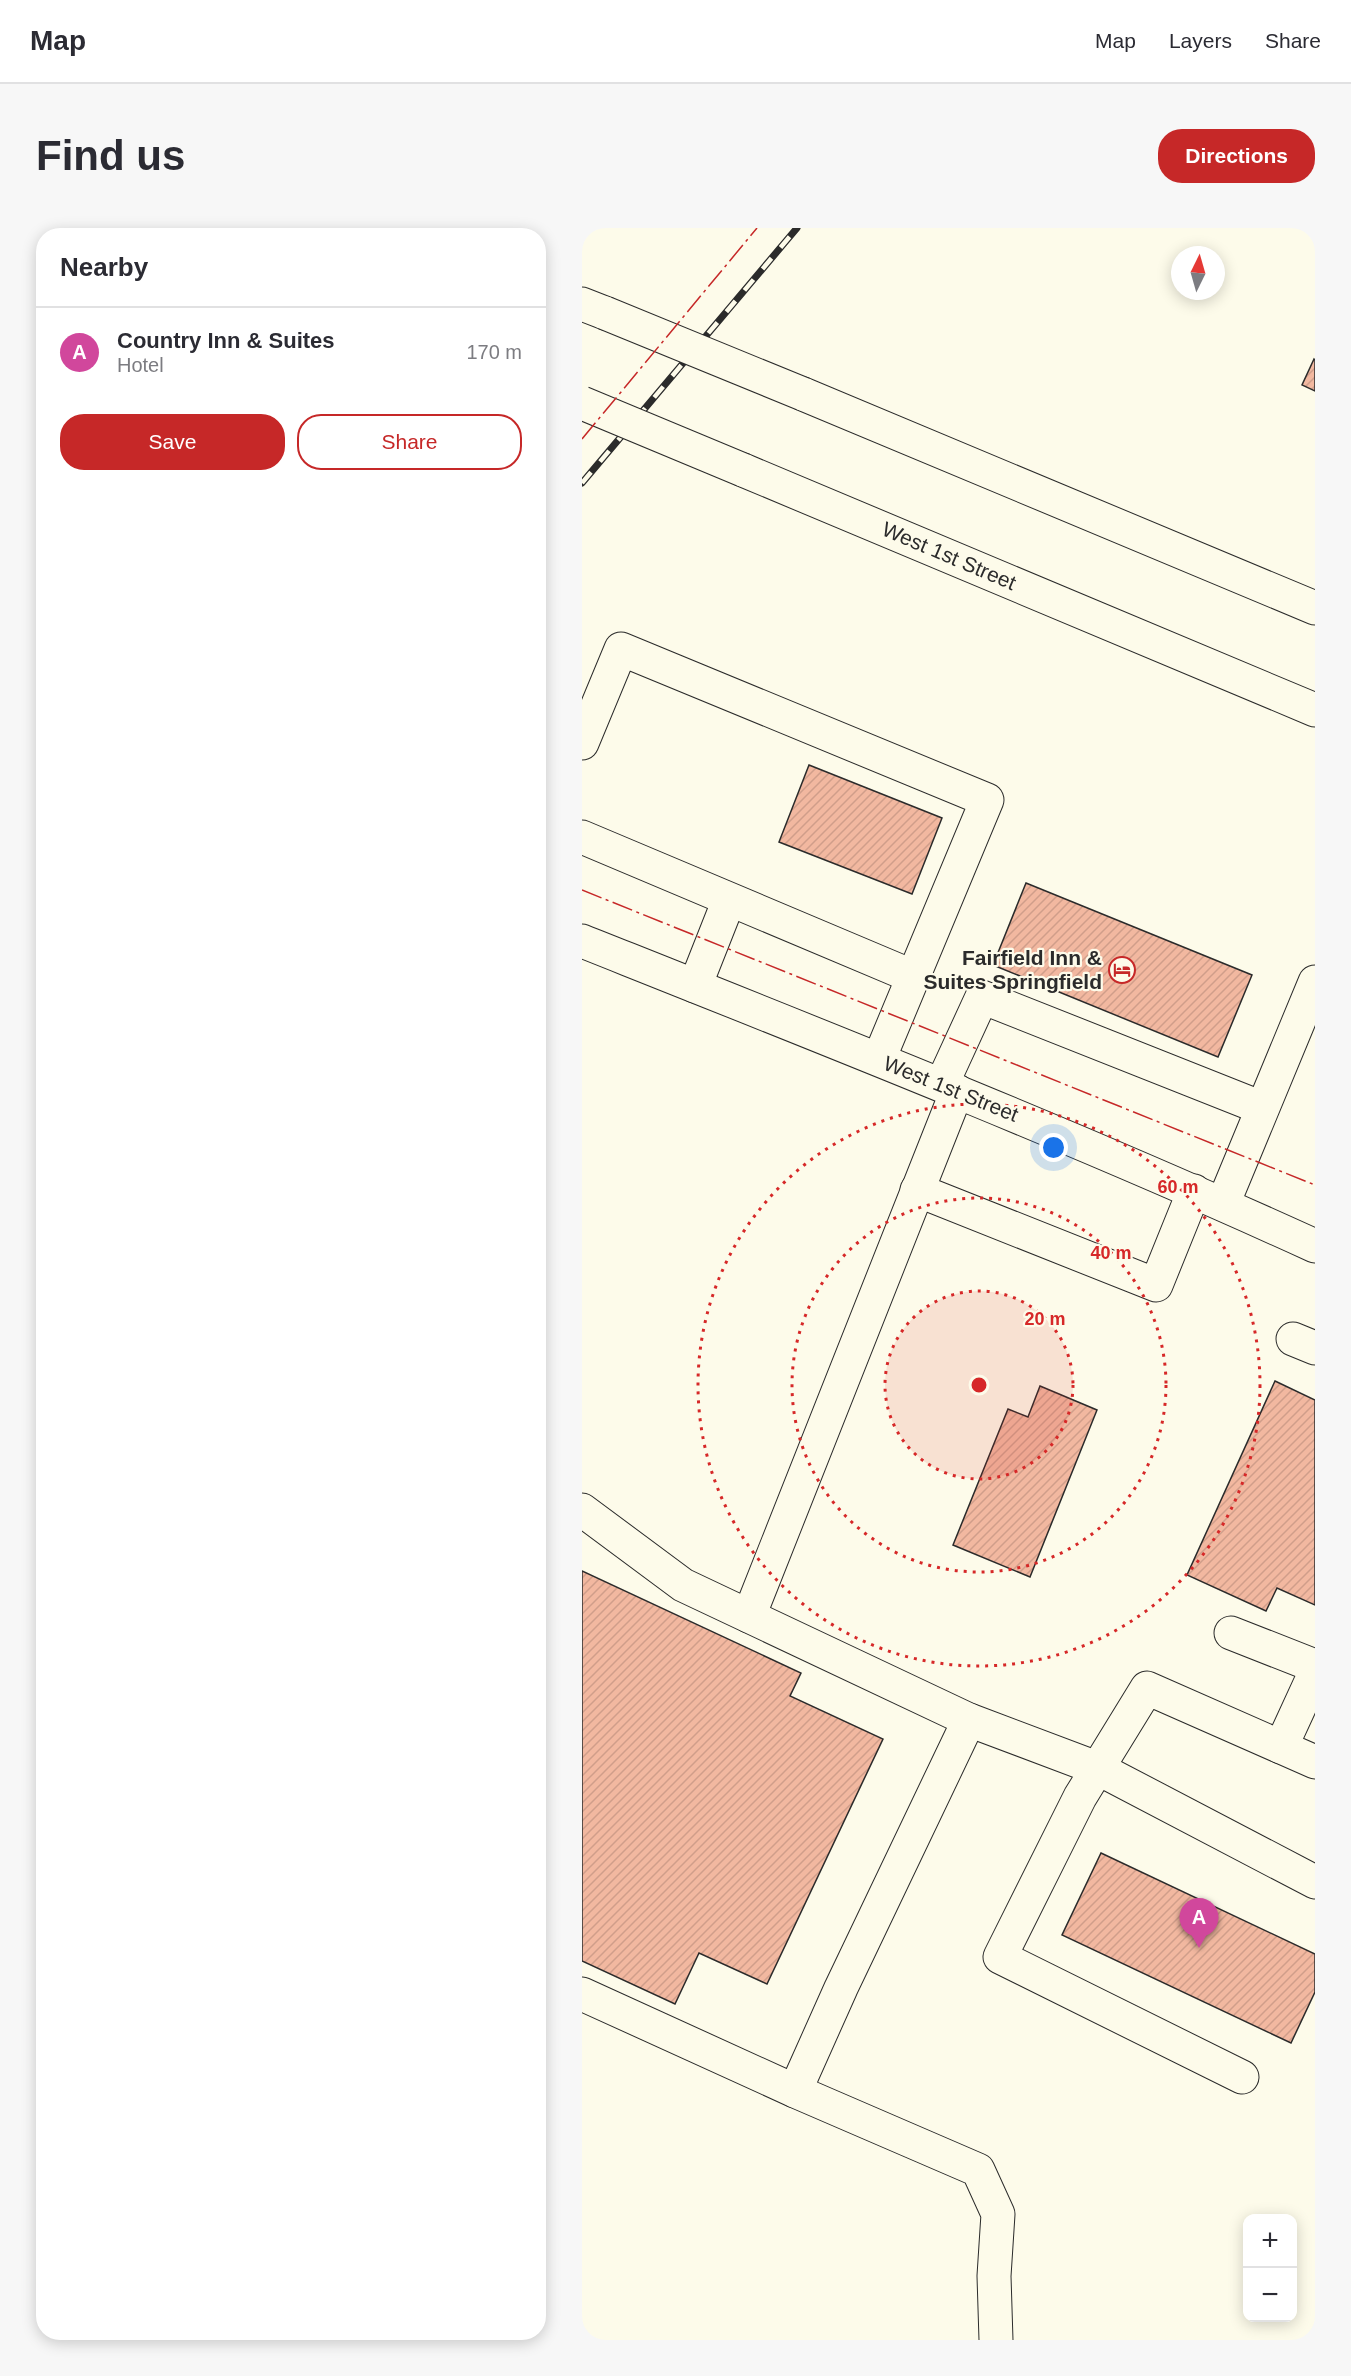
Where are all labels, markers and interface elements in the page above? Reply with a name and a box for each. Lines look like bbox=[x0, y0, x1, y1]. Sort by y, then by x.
text: Map bbox=[30, 25, 86, 56]
text: Map bbox=[1095, 29, 1136, 52]
text: Layers bbox=[1169, 29, 1232, 52]
text: Share bbox=[1265, 29, 1321, 52]
button: Directions bbox=[1158, 129, 1315, 183]
text: Find us bbox=[36, 132, 185, 179]
north arrow bbox=[1171, 246, 1225, 300]
text: Nearby bbox=[60, 252, 148, 282]
text: Country Inn & Suites bbox=[117, 328, 335, 353]
text: A bbox=[72, 341, 87, 363]
text: 170 m bbox=[466, 341, 522, 363]
text: Hotel bbox=[117, 354, 164, 376]
button: Save bbox=[60, 414, 285, 470]
button: Share bbox=[297, 414, 522, 470]
street label: West 1st Street bbox=[879, 517, 1020, 594]
place label: Fairfield Inn & Suites Springfield bbox=[923, 946, 1102, 993]
hotel icon: Fairfield Inn & Suites Springfield bbox=[1107, 955, 1137, 985]
street label: West 1st Street bbox=[881, 1051, 1022, 1126]
your location bbox=[1039, 1133, 1068, 1162]
text: 60 m bbox=[1157, 1177, 1199, 1197]
text: 40 m bbox=[1090, 1243, 1132, 1263]
text: 20 m bbox=[1024, 1309, 1066, 1329]
centre of rings bbox=[969, 1375, 989, 1395]
pin: A bbox=[1180, 1898, 1218, 1948]
map controls bbox=[1243, 2214, 1297, 2322]
button: + bbox=[1243, 2214, 1297, 2268]
button: − bbox=[1243, 2268, 1297, 2322]

